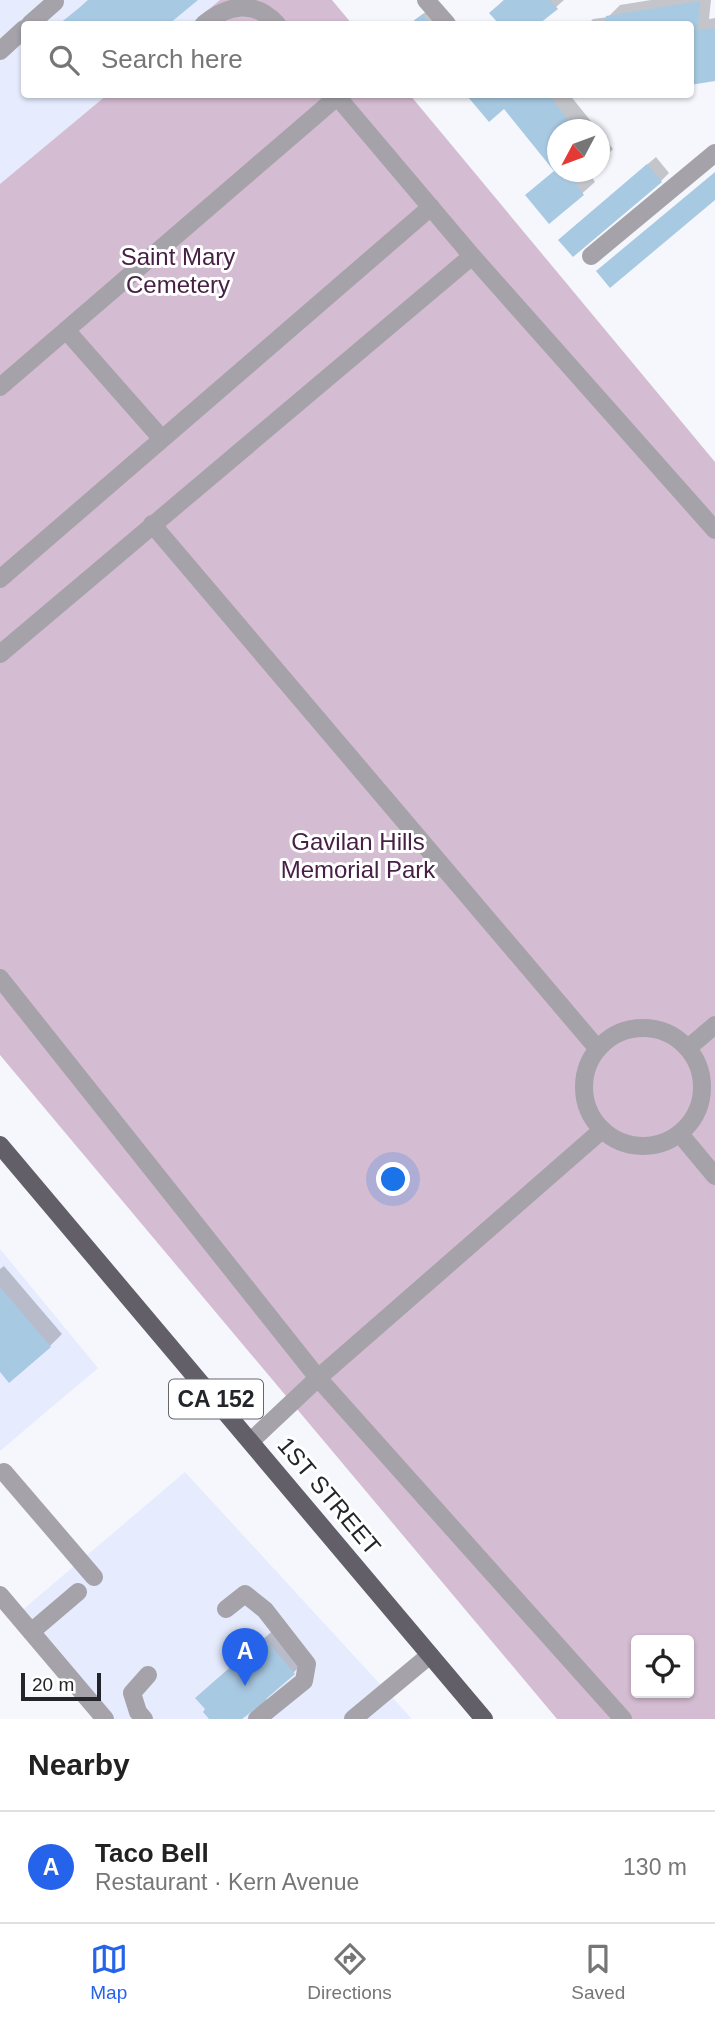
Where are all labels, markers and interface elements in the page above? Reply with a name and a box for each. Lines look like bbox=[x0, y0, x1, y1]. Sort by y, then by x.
search box bbox=[21, 21, 694, 98]
icon: search bbox=[45, 41, 83, 79]
text: Search here bbox=[101, 44, 243, 74]
north arrow bbox=[547, 119, 610, 182]
park label: Saint Mary Cemetery bbox=[121, 243, 235, 298]
park label: Gavilan Hills Memorial Park bbox=[281, 828, 436, 883]
your location bbox=[376, 1162, 410, 1196]
road number: CA 152 bbox=[169, 1380, 263, 1418]
street label: 1ST STREET bbox=[272, 1431, 387, 1560]
pin: A bbox=[222, 1628, 268, 1686]
map controls bbox=[631, 1635, 694, 1698]
button: locate bbox=[631, 1635, 694, 1698]
scale bar bbox=[21, 1670, 102, 1702]
text: 20 m bbox=[32, 1674, 74, 1695]
text: Nearby bbox=[28, 1748, 130, 1781]
text: Taco Bell bbox=[95, 1838, 209, 1868]
text: A bbox=[43, 1854, 59, 1880]
text: 130 m bbox=[623, 1854, 687, 1880]
text: Restaurant · Kern Avenue bbox=[95, 1869, 359, 1895]
tab: Map bbox=[90, 1940, 128, 2004]
tab: Directions bbox=[307, 1940, 392, 2004]
tab: Saved bbox=[571, 1940, 625, 2004]

